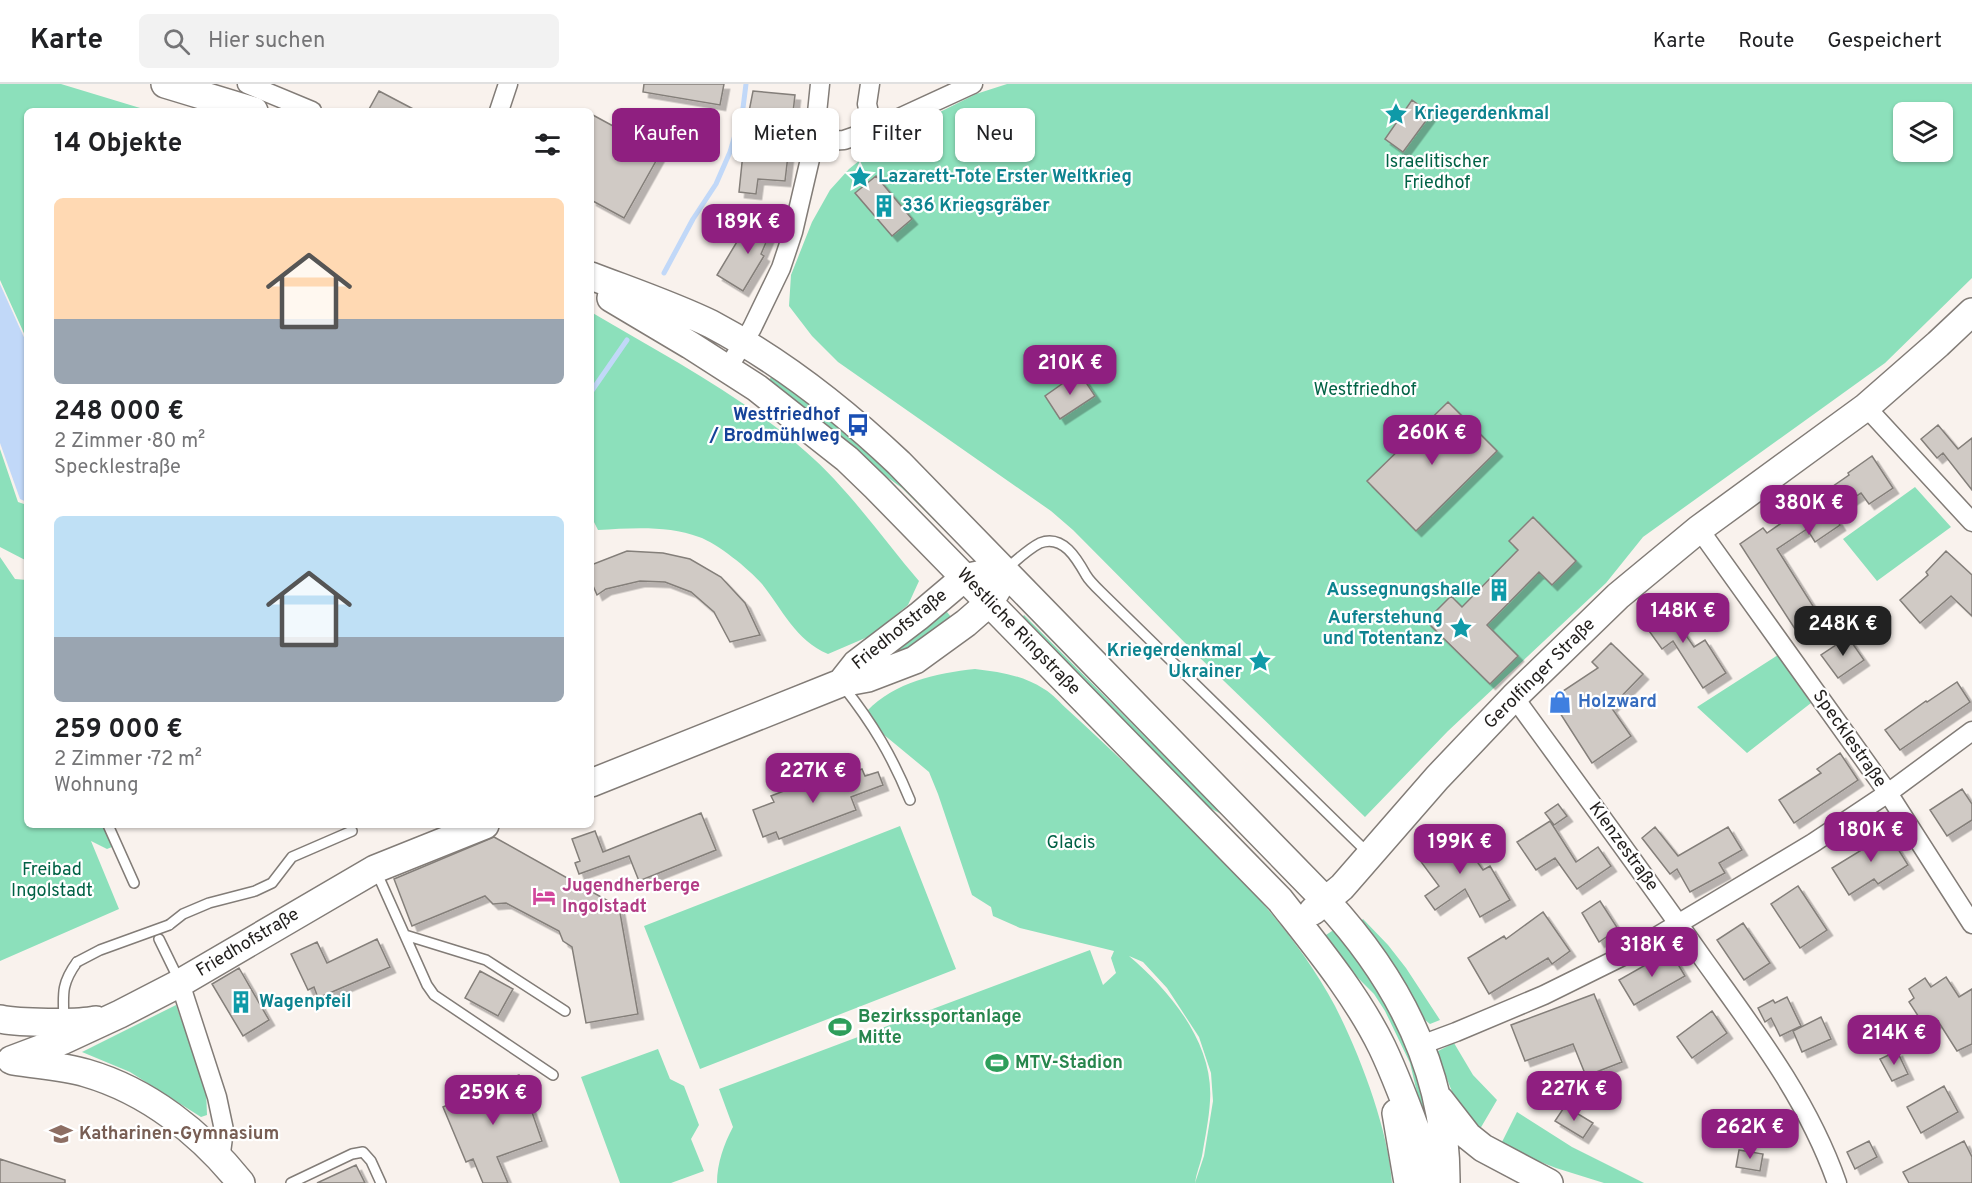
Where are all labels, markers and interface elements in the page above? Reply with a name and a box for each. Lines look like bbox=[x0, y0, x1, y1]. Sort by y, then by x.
search box bbox=[139, 14, 559, 68]
text: Karte bbox=[30, 23, 103, 59]
icon: search bbox=[160, 25, 193, 58]
text: Hier suchen bbox=[208, 28, 325, 55]
text: Karte bbox=[1653, 28, 1705, 55]
text: Route bbox=[1738, 28, 1794, 55]
text: Gespeichert bbox=[1827, 28, 1942, 55]
place icon: Kriegerdenkmal bbox=[1383, 101, 1409, 127]
map controls bbox=[1893, 102, 1953, 162]
button: layers bbox=[1893, 102, 1953, 162]
place label: Kriegerdenkmal bbox=[1414, 103, 1549, 126]
chip: Kaufen bbox=[612, 108, 720, 162]
chip: Mieten bbox=[732, 108, 839, 162]
chip: Filter bbox=[851, 108, 943, 162]
chip: Neu bbox=[955, 108, 1035, 162]
text: 14 Objekte bbox=[54, 128, 182, 161]
icon: filters bbox=[531, 128, 564, 161]
park label: Israelitischer Friedhof bbox=[1385, 151, 1489, 195]
place icon: Lazarett-Tote Erster Weltkrieg bbox=[847, 164, 873, 190]
place label: Lazarett-Tote Erster Weltkrieg bbox=[878, 166, 1132, 189]
building icon: 336 Kriegsgräber bbox=[871, 193, 897, 219]
place label: 336 Kriegsgräber bbox=[902, 195, 1050, 218]
pin: 189K € bbox=[699, 204, 797, 255]
text: 189K € bbox=[716, 210, 780, 236]
icon: home bbox=[255, 237, 363, 345]
pin: 210K € bbox=[1021, 345, 1119, 396]
text: 210K € bbox=[1037, 351, 1103, 377]
park label: Westfriedhof bbox=[1313, 379, 1417, 402]
text: 248 000 € bbox=[54, 396, 184, 429]
place label: Westfriedhof / Brodmühlweg bbox=[709, 404, 840, 448]
bus stop icon: Westfriedhof / Brodmühlweg bbox=[845, 412, 871, 438]
pin: 260K € bbox=[1383, 415, 1481, 466]
text: 260K € bbox=[1397, 421, 1467, 447]
text: 2 Zimmer · 80 m² bbox=[54, 429, 205, 455]
text: Specklestraße bbox=[54, 455, 181, 481]
pin: 380K € bbox=[1760, 485, 1858, 536]
text: 380K € bbox=[1774, 491, 1844, 517]
icon: home bbox=[255, 555, 363, 663]
street label: Westliche Ringstraße bbox=[951, 563, 1085, 701]
building icon: Aussegnungshalle bbox=[1486, 577, 1512, 603]
place label: Aussegnungshalle bbox=[1327, 579, 1481, 602]
street label: Friedhofstraße bbox=[848, 584, 952, 676]
pin: 148K € bbox=[1634, 593, 1732, 644]
text: 148K € bbox=[1650, 599, 1716, 625]
pin: 248K € bbox=[1794, 606, 1892, 657]
place label: Auferstehung und Totentanz bbox=[1322, 607, 1443, 651]
text: 248K € bbox=[1808, 612, 1878, 638]
street label: Gerolfinger Straße bbox=[1480, 614, 1600, 734]
place icon: Auferstehung und Totentanz bbox=[1448, 615, 1474, 641]
place label: Kriegerdenkmal Ukrainer bbox=[1107, 640, 1242, 684]
place icon: Kriegerdenkmal Ukrainer bbox=[1247, 648, 1273, 674]
street label: Specklestraße bbox=[1807, 686, 1891, 792]
shop icon: Holzward bbox=[1547, 689, 1573, 715]
place label: Holzward bbox=[1578, 691, 1657, 714]
text: 259 000 € bbox=[54, 714, 183, 747]
text: 2 Zimmer · 72 m² bbox=[54, 747, 202, 773]
pin: 227K € bbox=[764, 753, 862, 804]
text: 227K € bbox=[780, 759, 846, 785]
text: Wohnung bbox=[54, 773, 139, 799]
street label: Klenzestraße bbox=[1583, 798, 1663, 896]
pin: 180K € bbox=[1822, 812, 1920, 863]
text: 180K € bbox=[1838, 818, 1904, 844]
pin: 199K € bbox=[1411, 824, 1509, 875]
text: 199K € bbox=[1428, 830, 1492, 856]
park label: Glacis bbox=[1047, 832, 1095, 855]
park label: Freibad Ingolstadt bbox=[11, 859, 93, 903]
place label: Jugendherberge Ingolstadt bbox=[562, 875, 700, 919]
hotel icon: Jugendherberge Ingolstadt bbox=[531, 883, 557, 909]
street label: Friedhofstraße bbox=[192, 903, 304, 983]
pin: 318K € bbox=[1603, 927, 1701, 978]
text: 318K € bbox=[1620, 933, 1684, 959]
building icon: Wagenpfeil bbox=[228, 989, 254, 1015]
place label: Wagenpfeil bbox=[259, 991, 351, 1014]
place label: Bezirkssportanlage Mitte bbox=[858, 1006, 1022, 1050]
sports icon: Bezirkssportanlage Mitte bbox=[827, 1014, 853, 1040]
pin: 214K € bbox=[1845, 1015, 1943, 1066]
text: 214K € bbox=[1862, 1021, 1926, 1047]
sports icon: MTV-Stadion bbox=[984, 1050, 1010, 1076]
place label: MTV-Stadion bbox=[1015, 1052, 1123, 1075]
pin: 227K € bbox=[1525, 1071, 1623, 1122]
pin: 259K € bbox=[444, 1075, 542, 1126]
text: 227K € bbox=[1541, 1077, 1607, 1103]
text: 259K € bbox=[459, 1081, 527, 1107]
pin: 262K € bbox=[1701, 1109, 1799, 1160]
text: 262K € bbox=[1716, 1115, 1784, 1141]
school or university icon: Katharinen-Gymnasium bbox=[48, 1121, 74, 1147]
place label: Katharinen-Gymnasium bbox=[79, 1123, 279, 1146]

